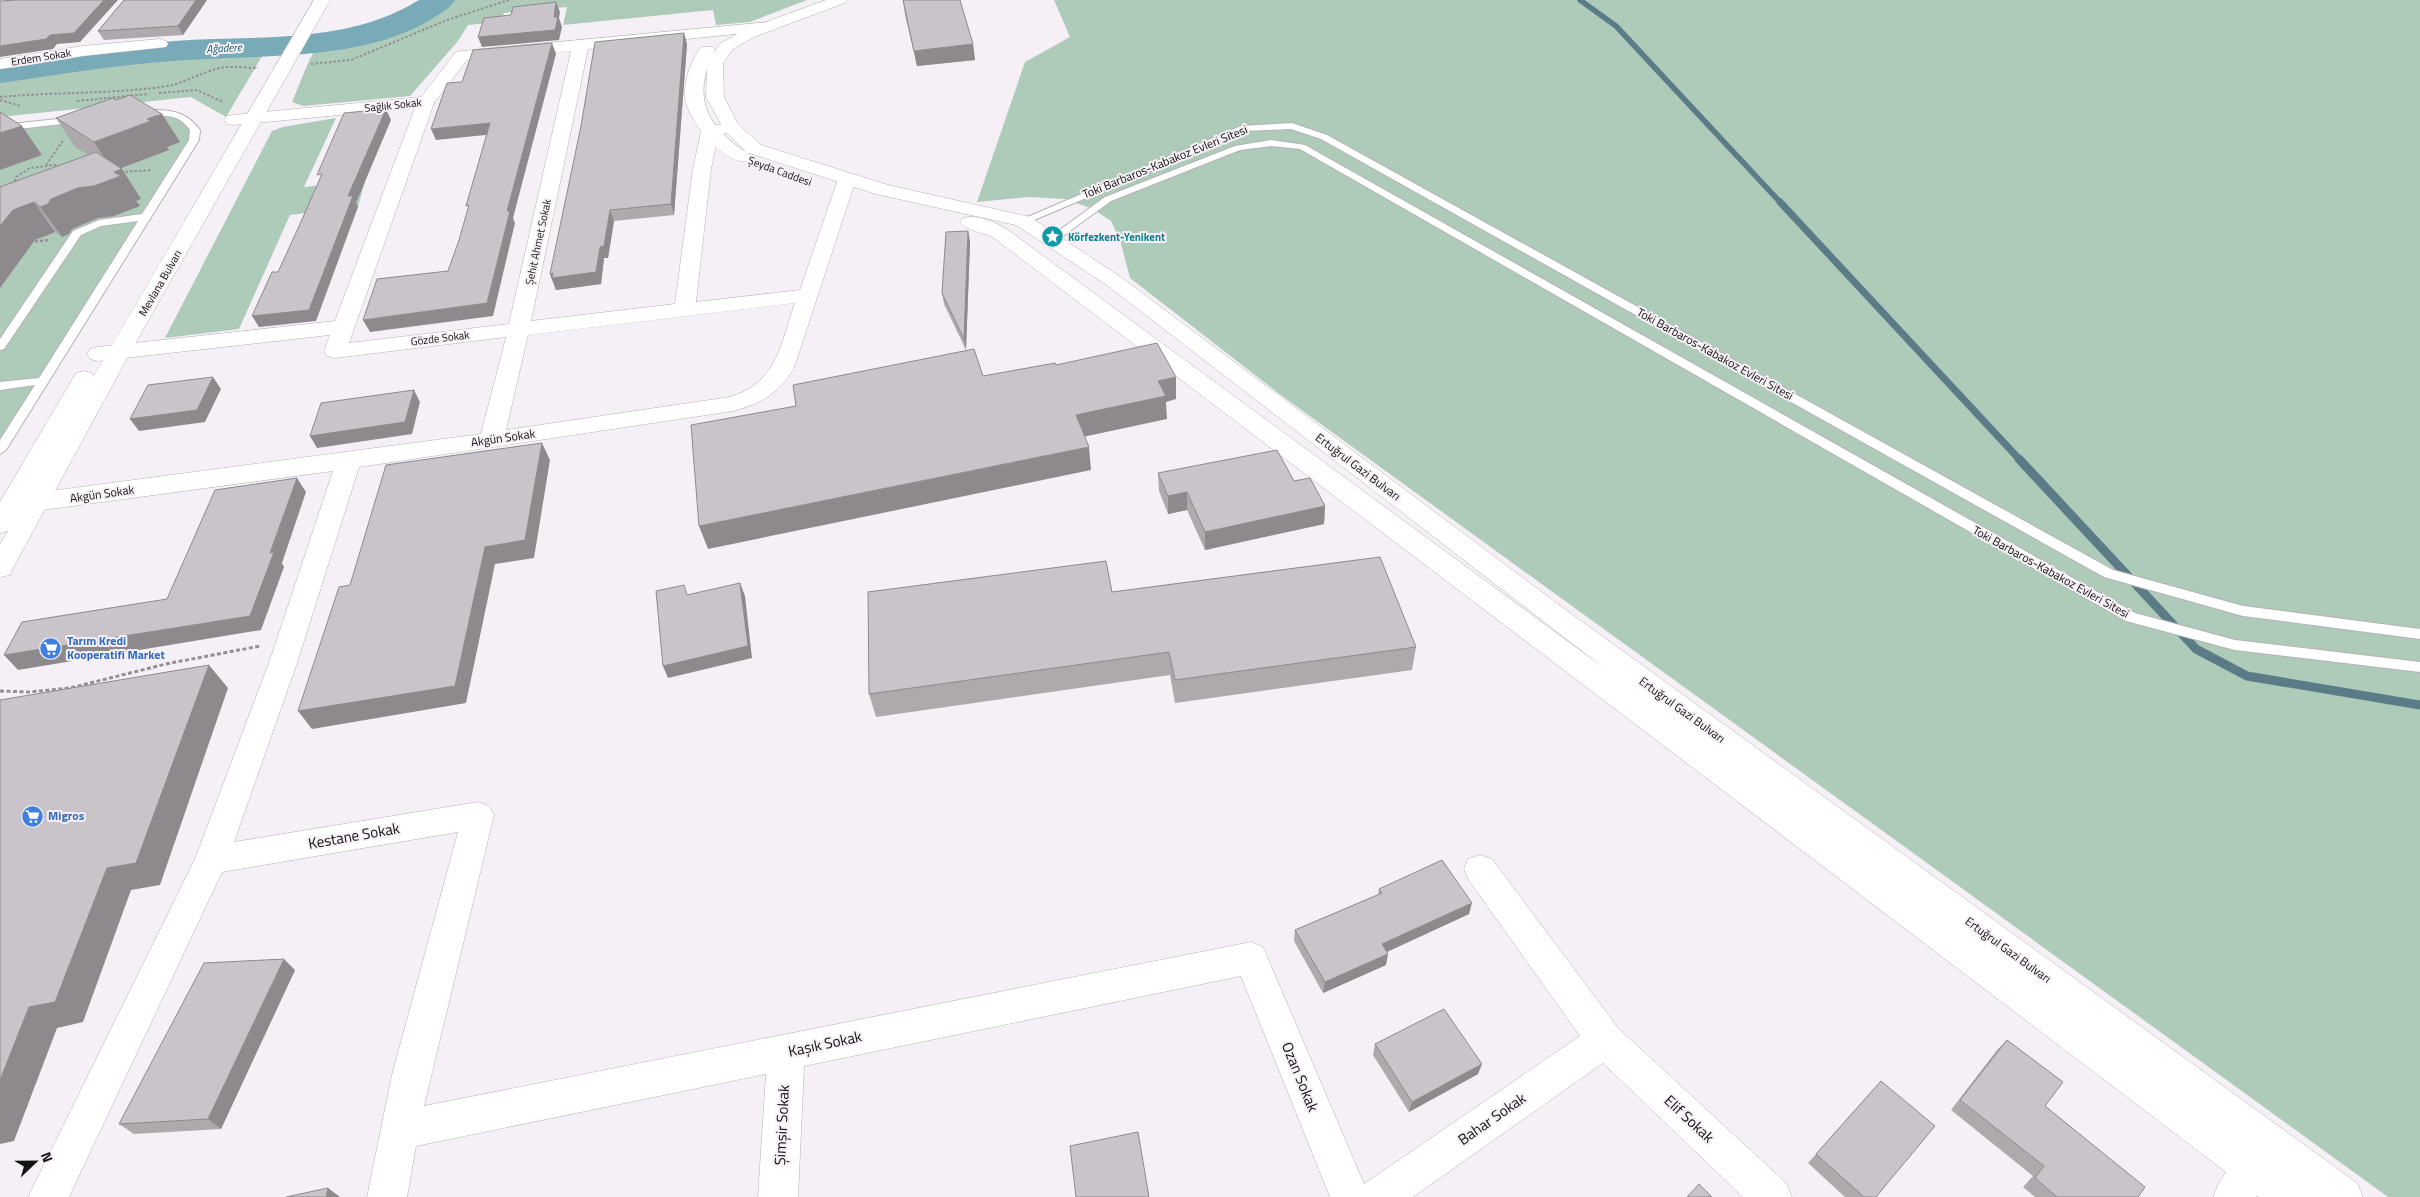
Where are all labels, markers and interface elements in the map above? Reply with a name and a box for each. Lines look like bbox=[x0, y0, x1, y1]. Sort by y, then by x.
water label: Ağadere bbox=[206, 39, 243, 57]
street label: Erdem Sokak bbox=[10, 44, 73, 70]
street label: Sağlık Sokak bbox=[364, 94, 423, 116]
street label: Toki Barbaros-Kabakoz Evleri Sitesi bbox=[1079, 120, 1250, 203]
street label: Şeyda Caddesi bbox=[746, 152, 814, 190]
street label: Şehit Ahmet Sokak bbox=[521, 197, 555, 286]
place icon: Körfezkent-Yenikent bbox=[1040, 225, 1064, 249]
place label: Körfezkent-Yenikent bbox=[1068, 229, 1165, 245]
street label: Mevlana Bulvarı bbox=[135, 247, 185, 319]
street label: Toki Barbaros-Kabakoz Evleri Sitesi bbox=[1633, 302, 1797, 405]
street label: Gözde Sokak bbox=[410, 326, 471, 350]
street label: Akgün Sokak bbox=[470, 424, 537, 451]
street label: Ertuğrul Gazi Bulvarı bbox=[1312, 428, 1405, 505]
street label: Akgün Sokak bbox=[69, 480, 136, 507]
street label: Toki Barbaros-Kabakoz Evleri Sitesi bbox=[1969, 520, 2133, 623]
place label: Tarım Kredi Kooperatifi Market bbox=[67, 631, 165, 664]
supermarket icon: Tarım Kredi Kooperatifi Market bbox=[39, 636, 63, 660]
street label: Ertuğrul Gazi Bulvarı bbox=[1635, 672, 1729, 747]
supermarket icon: Migros bbox=[20, 804, 44, 828]
place label: Migros bbox=[48, 806, 85, 825]
street label: Kestane Sokak bbox=[306, 816, 401, 855]
street label: Ertuğrul Gazi Bulvarı bbox=[1961, 912, 2055, 987]
street label: Kaşık Sokak bbox=[786, 1024, 864, 1063]
street label: Ozan Sokak bbox=[1276, 1038, 1325, 1115]
street label: Şimşir Sokak bbox=[768, 1084, 795, 1166]
street label: Bahar Sokak bbox=[1453, 1087, 1531, 1151]
street label: Elif Sokak bbox=[1659, 1089, 1720, 1148]
north arrow bbox=[10, 1137, 60, 1187]
text: N bbox=[36, 1149, 59, 1165]

